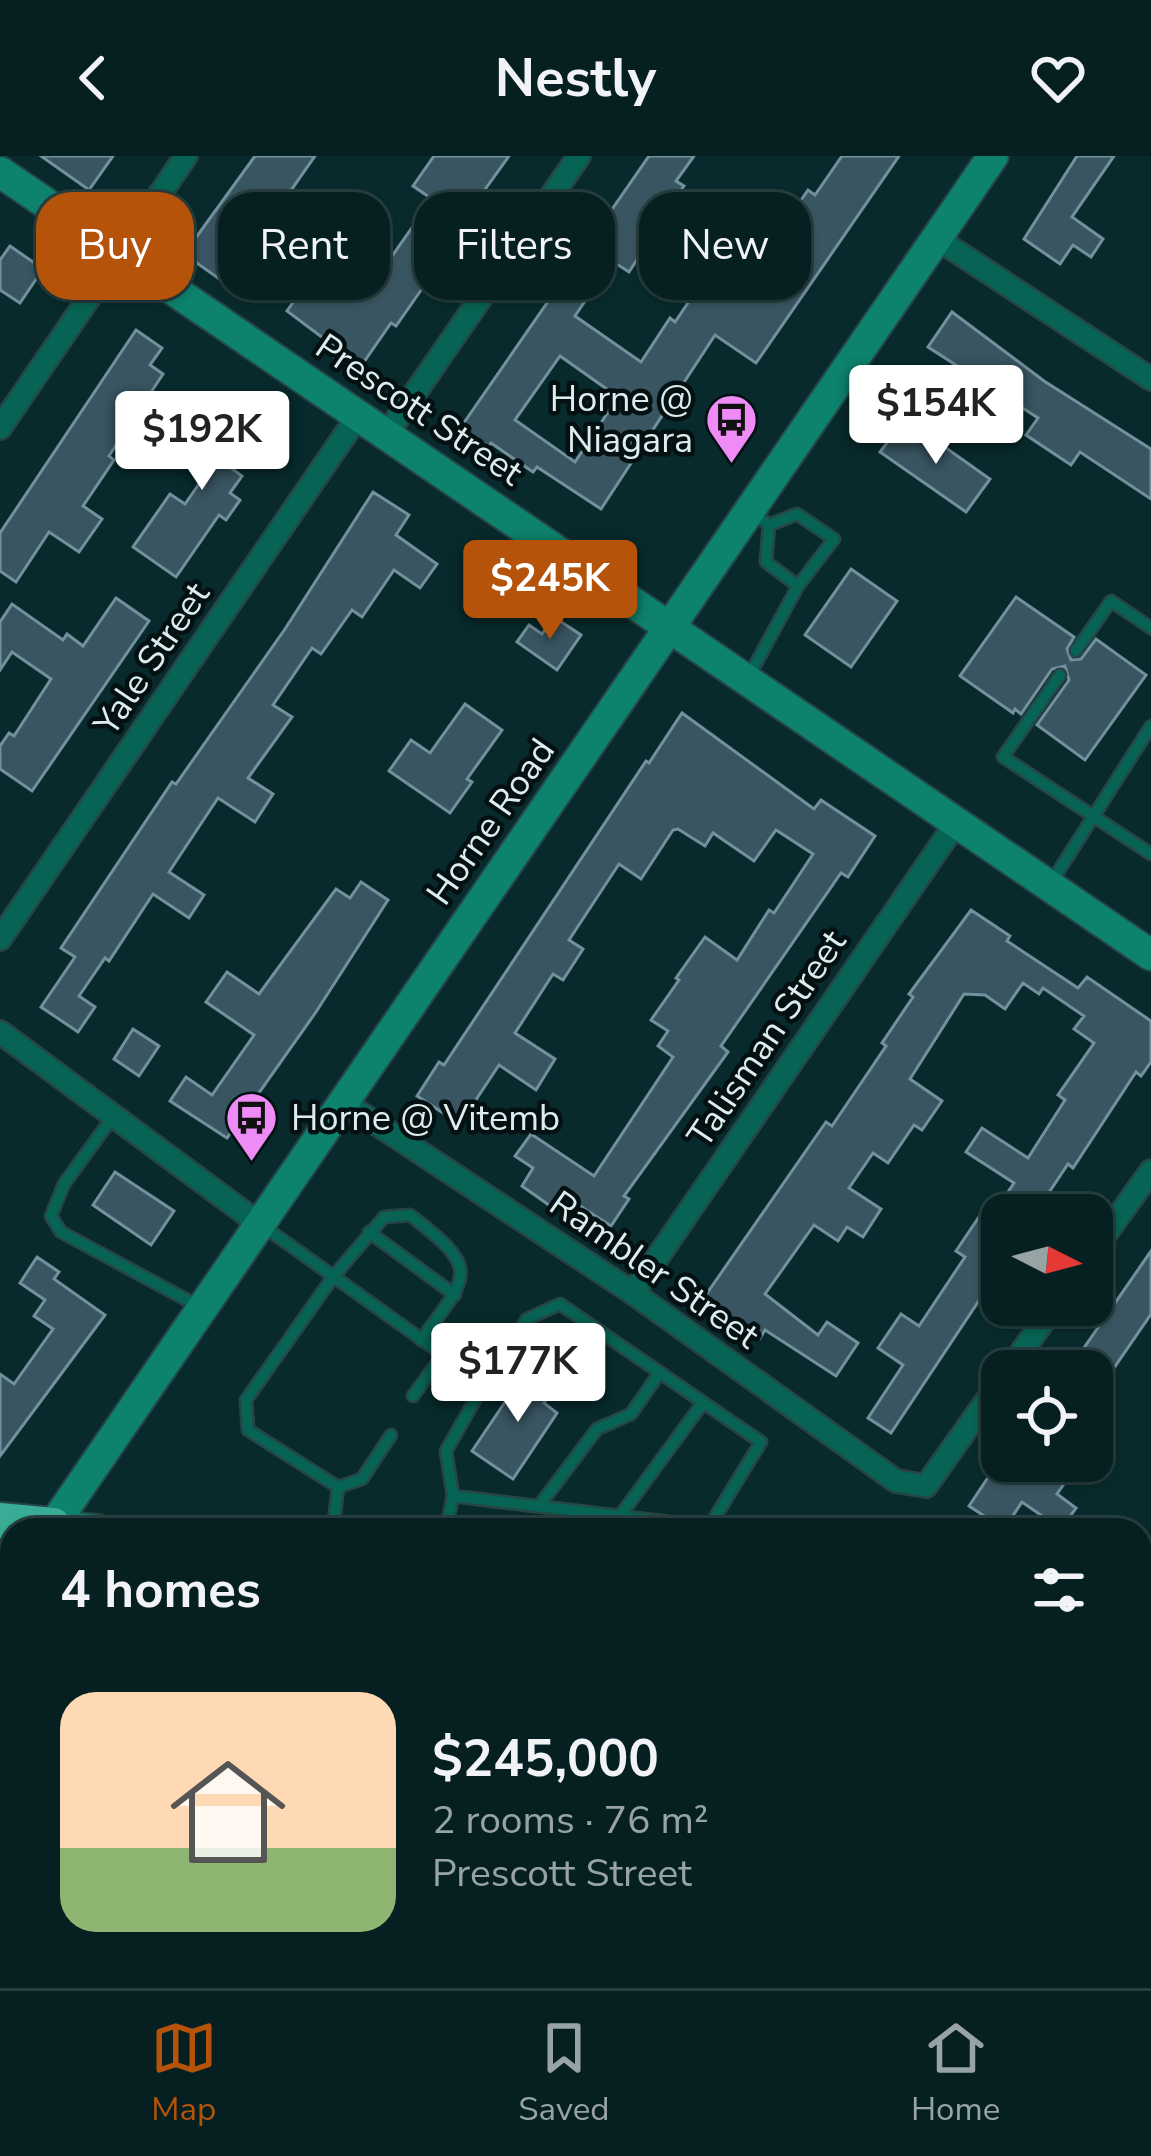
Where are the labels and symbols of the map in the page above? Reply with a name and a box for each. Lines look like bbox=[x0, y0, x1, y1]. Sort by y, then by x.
street label: Prescott Street bbox=[306, 323, 532, 498]
pin: $154K bbox=[852, 365, 1020, 467]
place label: Horne @ Niagara bbox=[550, 375, 693, 465]
pin: $192K bbox=[118, 391, 286, 493]
bus stop icon: Horne @ Niagara bbox=[704, 392, 760, 466]
pin: $245K bbox=[466, 540, 634, 642]
street label: Yale Street bbox=[82, 572, 221, 746]
street label: Horne Road bbox=[416, 729, 566, 915]
street label: Talisman Street bbox=[676, 920, 858, 1157]
bus stop icon: Horne @ Vitemb bbox=[224, 1090, 280, 1164]
place label: Horne @ Vitemb bbox=[291, 1094, 560, 1143]
street label: Rambler Street bbox=[540, 1180, 769, 1361]
north arrow bbox=[981, 1194, 1113, 1326]
pin: $177K bbox=[434, 1323, 602, 1425]

